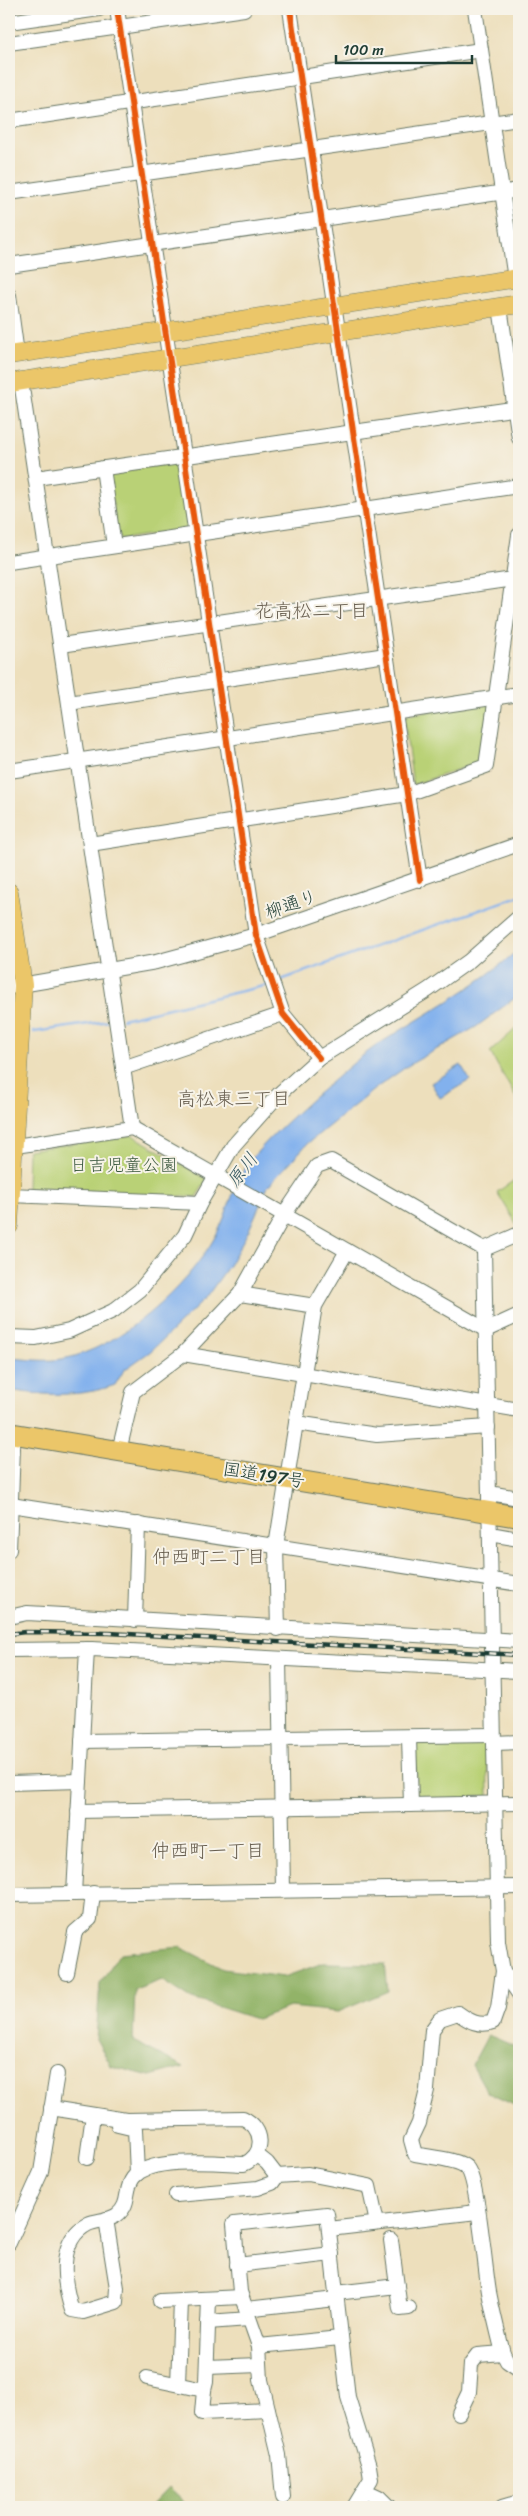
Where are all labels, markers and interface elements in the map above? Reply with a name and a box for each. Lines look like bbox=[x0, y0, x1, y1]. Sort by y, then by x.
scale bar bbox=[336, 32, 472, 64]
text: 100 m bbox=[343, 37, 384, 63]
district label: 花高松二丁目 bbox=[255, 594, 369, 627]
street label: 柳通り bbox=[260, 880, 322, 928]
district label: 高松東三丁目 bbox=[177, 1082, 291, 1115]
water label: 原川 bbox=[217, 1145, 267, 1195]
park label: 日吉児童公園 bbox=[70, 1149, 178, 1181]
street label: 国道197号 bbox=[220, 1453, 308, 1497]
district label: 仲西町二丁目 bbox=[152, 1540, 266, 1573]
district label: 仲西町一丁目 bbox=[151, 1834, 265, 1867]

